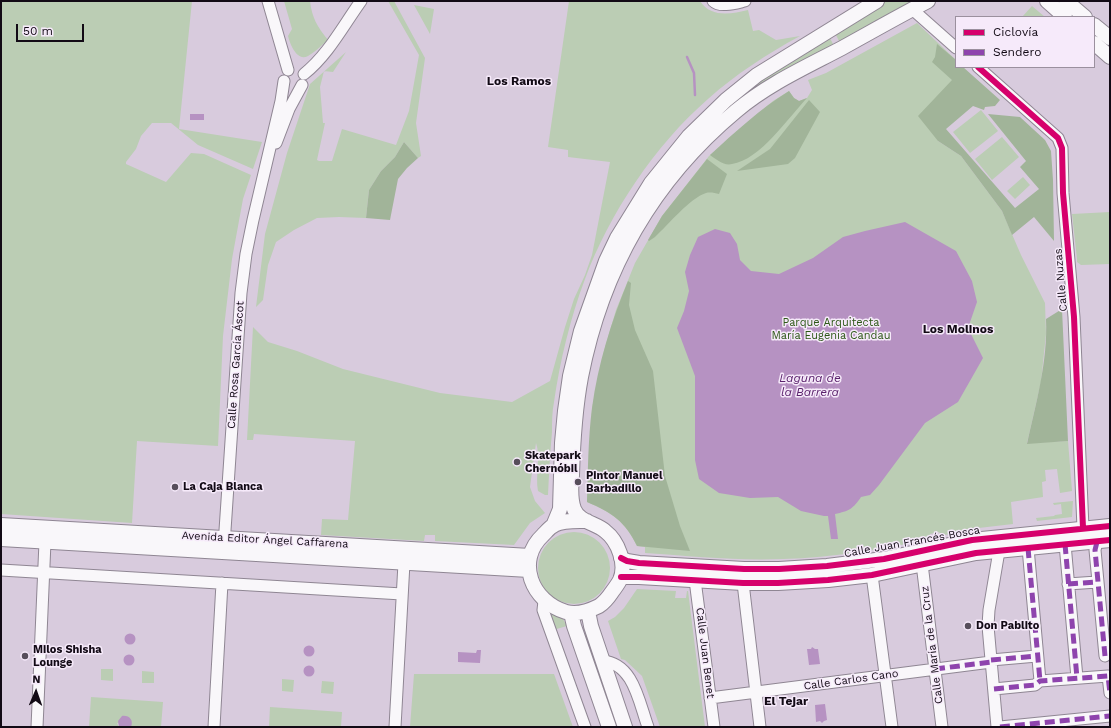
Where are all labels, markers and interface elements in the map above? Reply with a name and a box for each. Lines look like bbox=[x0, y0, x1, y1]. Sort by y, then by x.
scale bar bbox=[18, 16, 86, 42]
legend bbox=[955, 16, 1095, 68]
text: 50 m bbox=[23, 24, 53, 38]
text: Ciclovía bbox=[993, 25, 1038, 39]
text: Sendero bbox=[993, 45, 1041, 59]
district label: Los Ramos bbox=[487, 74, 551, 88]
street label: Calle Nuzas bbox=[1052, 248, 1070, 312]
street label: Calle Rosa García Áscot bbox=[225, 301, 247, 429]
park label: Parque Arquitecta María Eugenia Candau bbox=[772, 316, 890, 342]
district label: Los Molinos bbox=[923, 322, 993, 336]
water label: Laguna de la Barrera bbox=[779, 371, 841, 399]
place label: Skatepark Chernóbil bbox=[525, 449, 581, 475]
marker: Skatepark Chernóbil bbox=[512, 457, 522, 467]
place label: Pintor Manuel Barbadillo bbox=[586, 469, 663, 495]
marker: Pintor Manuel Barbadillo bbox=[573, 477, 583, 487]
place label: La Caja Blanca bbox=[183, 480, 263, 494]
marker: La Caja Blanca bbox=[170, 482, 180, 492]
street label: Calle Juan Francés Bosca bbox=[843, 524, 981, 560]
street label: Avenida Editor Ángel Caffarena bbox=[181, 529, 349, 551]
street label: Calle María de la Cruz bbox=[918, 585, 946, 705]
street label: Calle Juan Benet bbox=[693, 607, 717, 699]
place label: Don Pablito bbox=[976, 619, 1039, 633]
marker: Don Pablito bbox=[963, 621, 973, 631]
place label: Milos Shisha Lounge bbox=[33, 643, 102, 669]
marker: Milos Shisha Lounge bbox=[20, 651, 30, 661]
street label: Calle Carlos Cano bbox=[803, 667, 899, 693]
north arrow bbox=[16, 672, 56, 712]
text: N bbox=[32, 673, 41, 686]
district label: El Tejar bbox=[764, 694, 808, 708]

